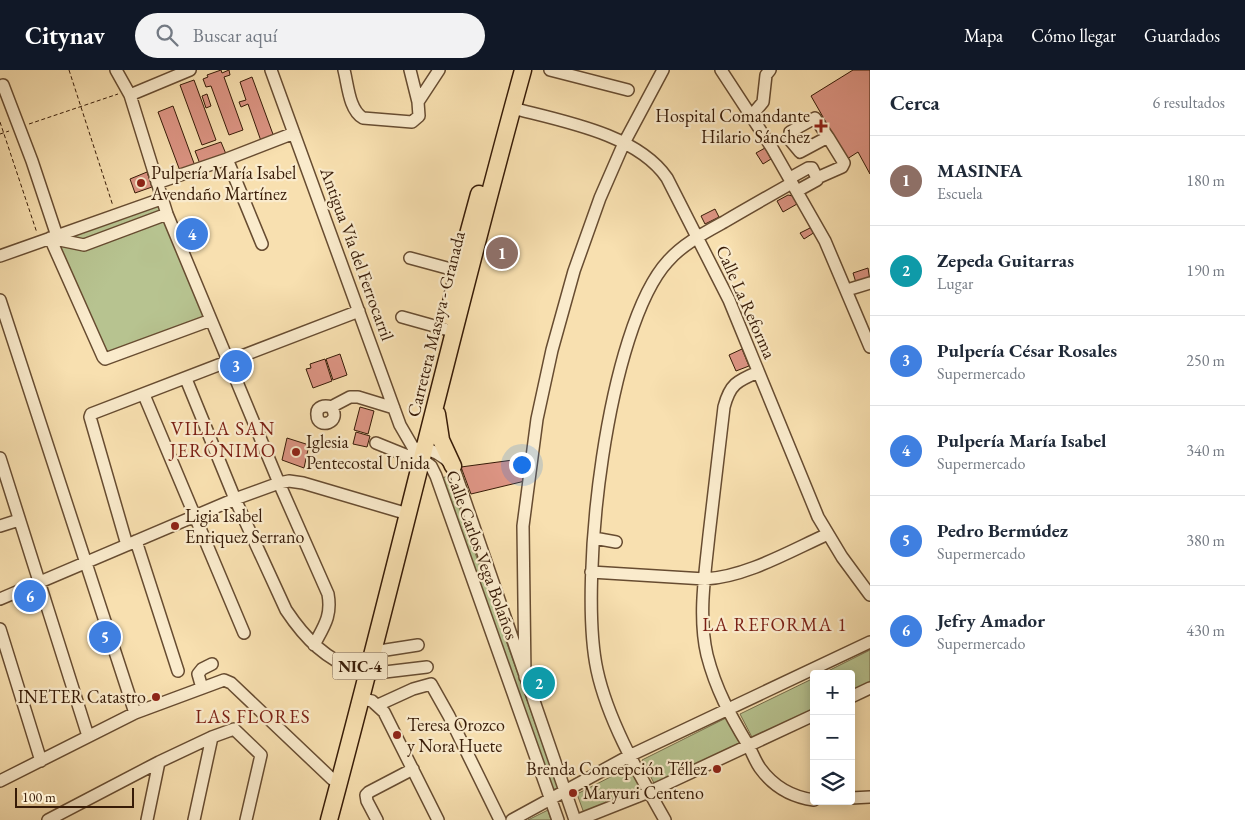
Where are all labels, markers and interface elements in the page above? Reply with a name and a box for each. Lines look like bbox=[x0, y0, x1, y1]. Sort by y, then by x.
search box bbox=[135, 13, 485, 58]
text: Citynav bbox=[25, 20, 105, 51]
icon: search bbox=[153, 21, 181, 49]
text: Buscar aquí bbox=[193, 23, 277, 48]
text: Mapa bbox=[964, 24, 1003, 47]
text: Cómo llegar bbox=[1031, 24, 1116, 47]
text: Guardados bbox=[1144, 24, 1220, 47]
text: Cerca bbox=[890, 89, 940, 116]
text: 6 resultados bbox=[1153, 92, 1225, 113]
place label: Hospital Comandante Hilario Sánchez bbox=[655, 104, 810, 148]
marker: Hospital Comandante Hilario Sánchez bbox=[814, 119, 828, 133]
text: MASINFA bbox=[937, 158, 1022, 183]
place label: Pulpería María Isabel Avendaño Martínez bbox=[150, 161, 296, 205]
street label: Antigua Vía del Ferrocarril bbox=[315, 163, 400, 344]
text: 1 bbox=[902, 170, 910, 191]
text: 180 m bbox=[1186, 170, 1225, 191]
marker: Pulpería María Isabel Avendaño Martínez bbox=[135, 177, 147, 189]
text: Escuela bbox=[937, 183, 983, 204]
pin: 4 bbox=[176, 215, 208, 253]
street label: Carretera Masaya - Granada bbox=[401, 228, 470, 419]
pin: 1 bbox=[486, 234, 518, 272]
street label: Calle La Reforma bbox=[711, 241, 782, 363]
text: Zepeda Guitarras bbox=[937, 248, 1074, 273]
text: 2 bbox=[902, 260, 910, 281]
text: 190 m bbox=[1186, 260, 1225, 281]
text: Lugar bbox=[937, 273, 973, 294]
text: Pulpería César Rosales bbox=[937, 338, 1117, 363]
pin: 3 bbox=[220, 347, 252, 385]
text: 3 bbox=[902, 350, 910, 371]
text: 250 m bbox=[1186, 350, 1225, 371]
text: Supermercado bbox=[937, 363, 1025, 384]
district label: VILLA SAN JERÓNIMO bbox=[168, 416, 276, 463]
text: Pulpería María Isabel bbox=[937, 428, 1106, 453]
place label: Iglesia Pentecostal Unida bbox=[306, 430, 431, 474]
text: 4 bbox=[902, 440, 910, 461]
text: 340 m bbox=[1186, 440, 1225, 461]
marker: Iglesia Pentecostal Unida bbox=[290, 446, 302, 458]
your location bbox=[509, 452, 535, 478]
text: Supermercado bbox=[937, 453, 1025, 474]
street label: Calle Carlos Vega Bolaños bbox=[441, 467, 524, 643]
place label: Ligia Isabel Enriquez Serrano bbox=[185, 504, 304, 548]
text: Pedro Bermúdez bbox=[937, 518, 1068, 543]
marker: Ligia Isabel Enriquez Serrano bbox=[169, 520, 181, 532]
text: 5 bbox=[902, 530, 910, 551]
text: 380 m bbox=[1186, 530, 1225, 551]
text: Supermercado bbox=[937, 543, 1025, 564]
pin: 6 bbox=[14, 577, 46, 615]
text: Jefry Amador bbox=[937, 608, 1045, 633]
district label: LA REFORMA 1 bbox=[702, 612, 848, 637]
pin: 5 bbox=[89, 618, 121, 656]
text: 6 bbox=[902, 620, 910, 641]
text: 430 m bbox=[1186, 620, 1225, 641]
text: Supermercado bbox=[937, 633, 1025, 654]
road number: NIC-4 bbox=[332, 652, 388, 680]
pin: 2 bbox=[523, 664, 555, 702]
map controls bbox=[810, 670, 855, 805]
button: + bbox=[810, 670, 855, 715]
place label: INETER Catastro bbox=[18, 685, 146, 708]
marker: INETER Catastro bbox=[150, 691, 162, 703]
district label: LAS FLORES bbox=[195, 704, 311, 729]
place label: Teresa Orozco y Nora Huete bbox=[407, 713, 505, 757]
button: − bbox=[810, 715, 855, 760]
marker: Teresa Orozco y Nora Huete bbox=[391, 729, 403, 741]
place label: Brenda Concepción Téllez bbox=[526, 757, 707, 780]
button: layers bbox=[810, 760, 855, 805]
marker: Brenda Concepción Téllez bbox=[711, 763, 723, 775]
place label: Maryuri Centeno bbox=[583, 781, 704, 804]
scale bar bbox=[15, 785, 134, 808]
marker: Maryuri Centeno bbox=[567, 787, 579, 799]
text: 100 m bbox=[22, 788, 56, 806]

